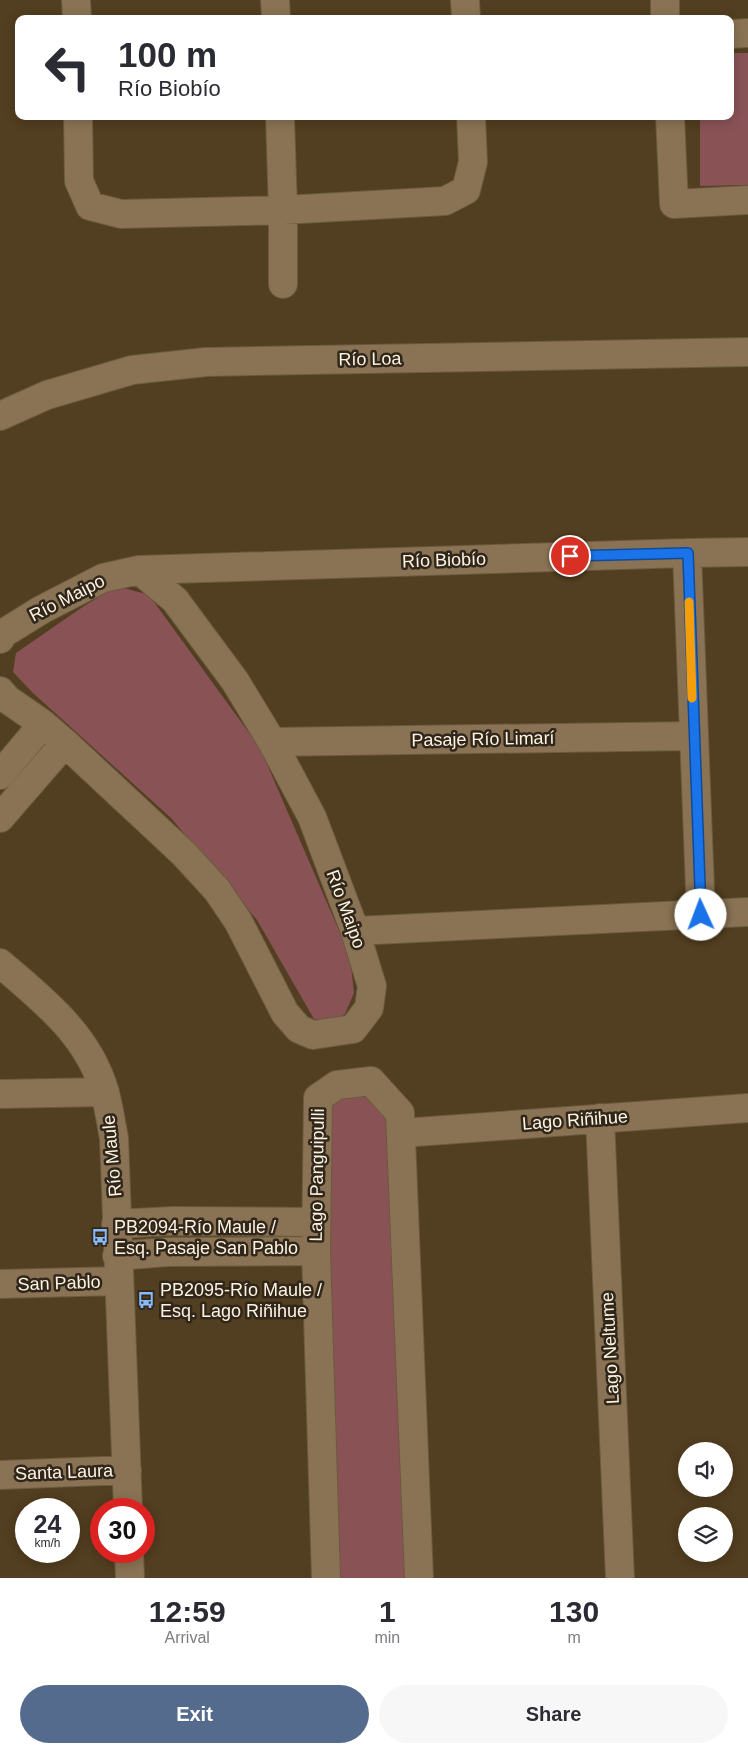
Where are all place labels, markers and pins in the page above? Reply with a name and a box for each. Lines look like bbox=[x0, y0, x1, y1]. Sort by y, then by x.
pin bbox=[549, 535, 591, 577]
place label: PB2094-Río Maule / Esq. Pasaje San Pablo bbox=[114, 1217, 298, 1258]
bus stop icon: PB2094-Río Maule / Esq. Pasaje San Pablo bbox=[90, 1227, 110, 1247]
place label: PB2095-Río Maule / Esq. Lago Riñihue bbox=[160, 1280, 322, 1321]
bus stop icon: PB2095-Río Maule / Esq. Lago Riñihue bbox=[136, 1290, 156, 1310]

